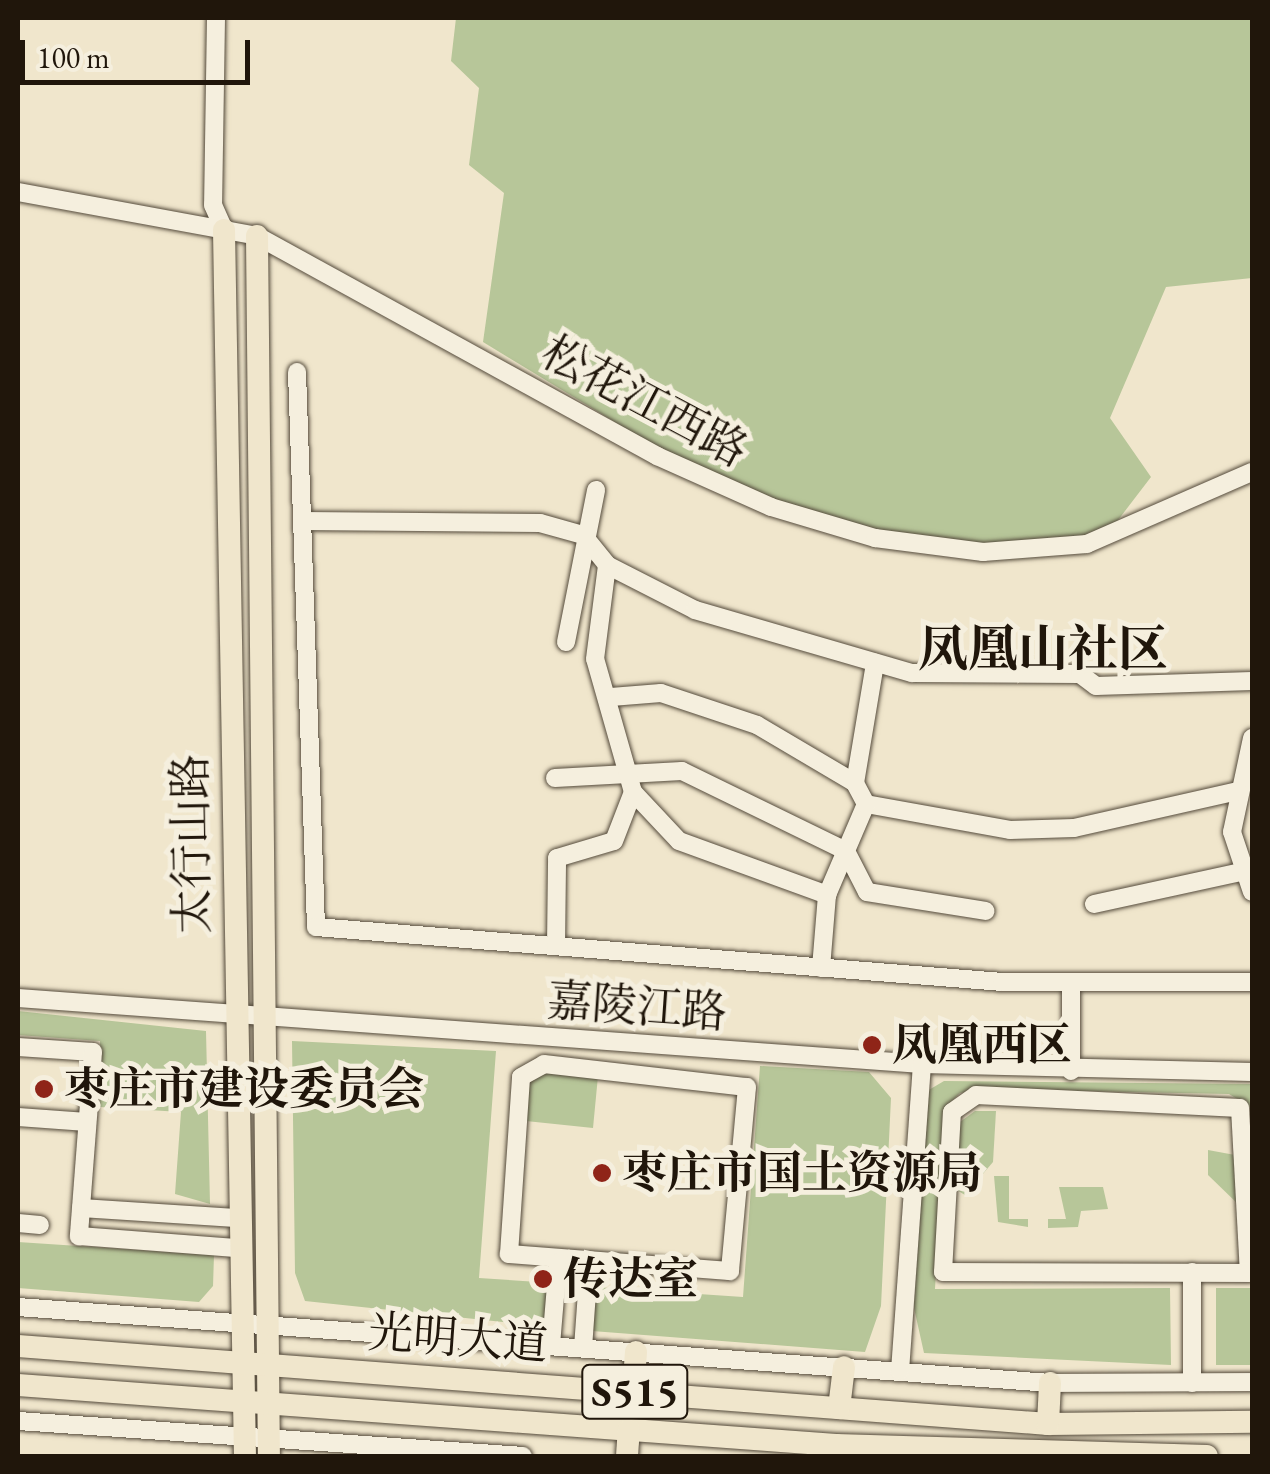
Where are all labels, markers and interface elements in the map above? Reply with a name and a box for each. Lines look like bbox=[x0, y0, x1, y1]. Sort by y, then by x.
scale bar bbox=[25, 20, 255, 82]
text: 100 m bbox=[37, 38, 110, 77]
street label: 松花江西路 bbox=[533, 324, 757, 478]
district label: 凤凰山社区 bbox=[918, 619, 1168, 679]
street label: 太行山路 bbox=[162, 754, 220, 934]
street label: 嘉陵江路 bbox=[545, 973, 729, 1039]
place label: 凤凰西区 bbox=[892, 1018, 1072, 1072]
marker: 凤凰西区 bbox=[861, 1034, 883, 1056]
place label: 枣庄市建设委员会 bbox=[64, 1062, 424, 1116]
marker: 枣庄市建设委员会 bbox=[33, 1078, 55, 1100]
place label: 枣庄市国土资源局 bbox=[622, 1146, 982, 1200]
marker: 枣庄市国土资源局 bbox=[591, 1162, 613, 1184]
place label: 传达室 bbox=[563, 1252, 698, 1306]
marker: 传达室 bbox=[532, 1268, 554, 1290]
street label: 光明大道 bbox=[366, 1305, 550, 1371]
road number: S515 bbox=[580, 1355, 690, 1429]

